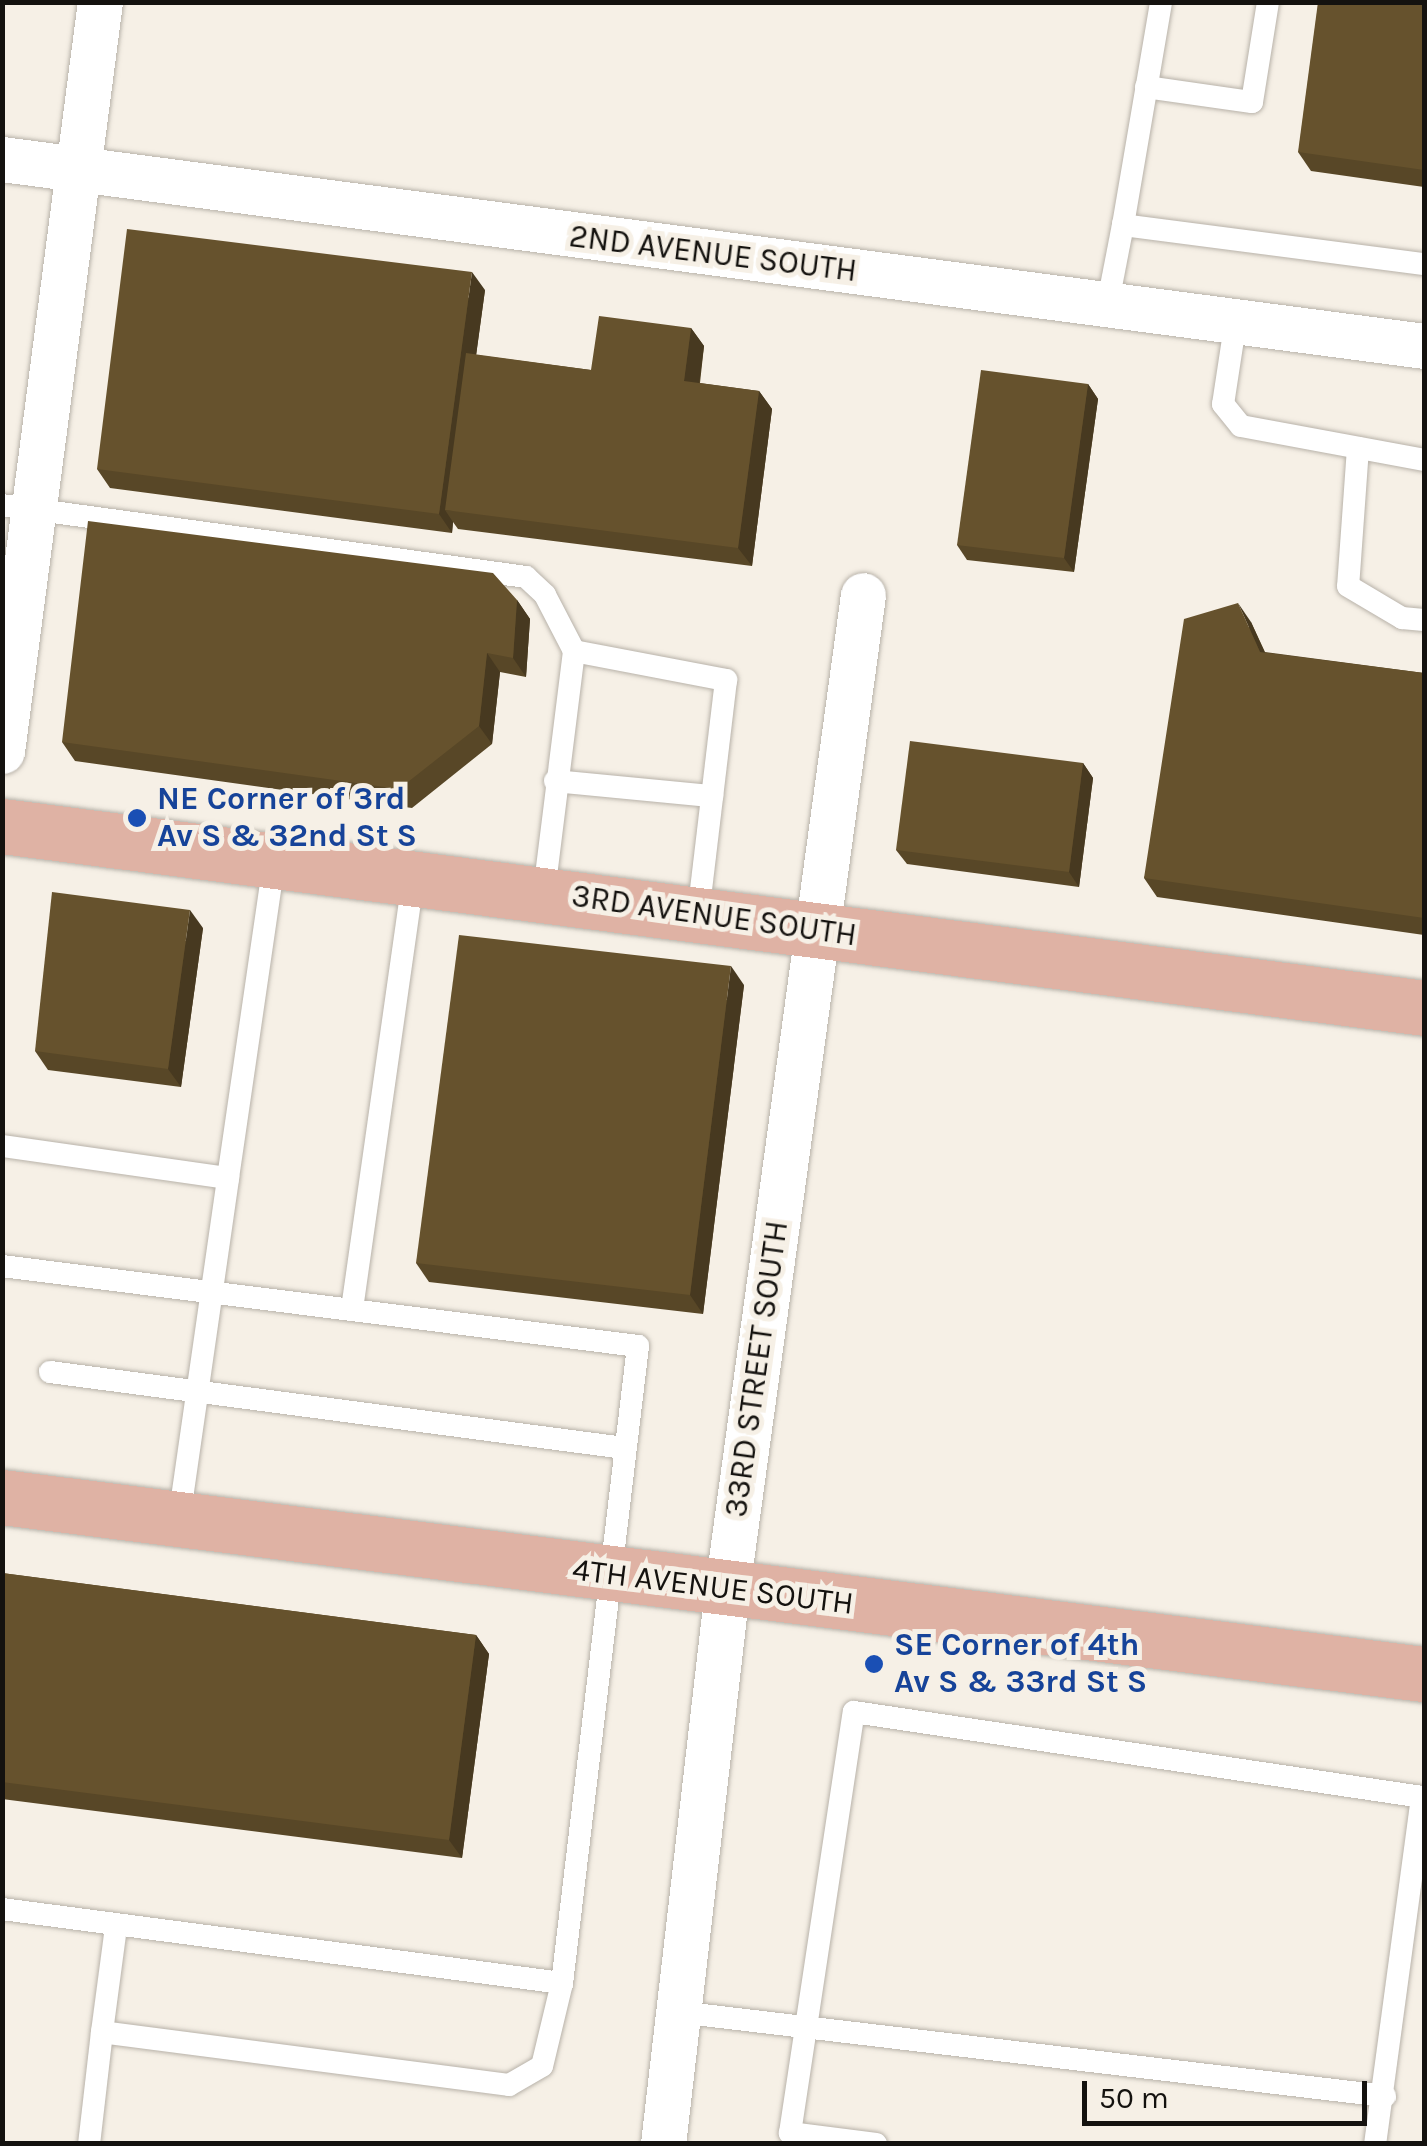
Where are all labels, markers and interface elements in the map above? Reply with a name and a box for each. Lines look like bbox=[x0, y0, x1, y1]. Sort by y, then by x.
street label: 2ND AVENUE SOUTH bbox=[567, 217, 859, 291]
place label: NE Corner of 3rd Av S & 32nd St S bbox=[157, 781, 417, 856]
marker: NE Corner of 3rd Av S & 32nd St S bbox=[126, 807, 148, 829]
street label: 3RD AVENUE SOUTH bbox=[569, 877, 859, 955]
street label: 33RD STREET SOUTH bbox=[717, 1218, 797, 1520]
street label: 4TH AVENUE SOUTH bbox=[570, 1551, 856, 1623]
place label: SE Corner of 4th Av S & 33rd St S bbox=[894, 1627, 1147, 1702]
marker: SE Corner of 4th Av S & 33rd St S bbox=[863, 1653, 885, 1675]
scale bar bbox=[1087, 2061, 1372, 2123]
text: 50 m bbox=[1099, 2080, 1169, 2116]

